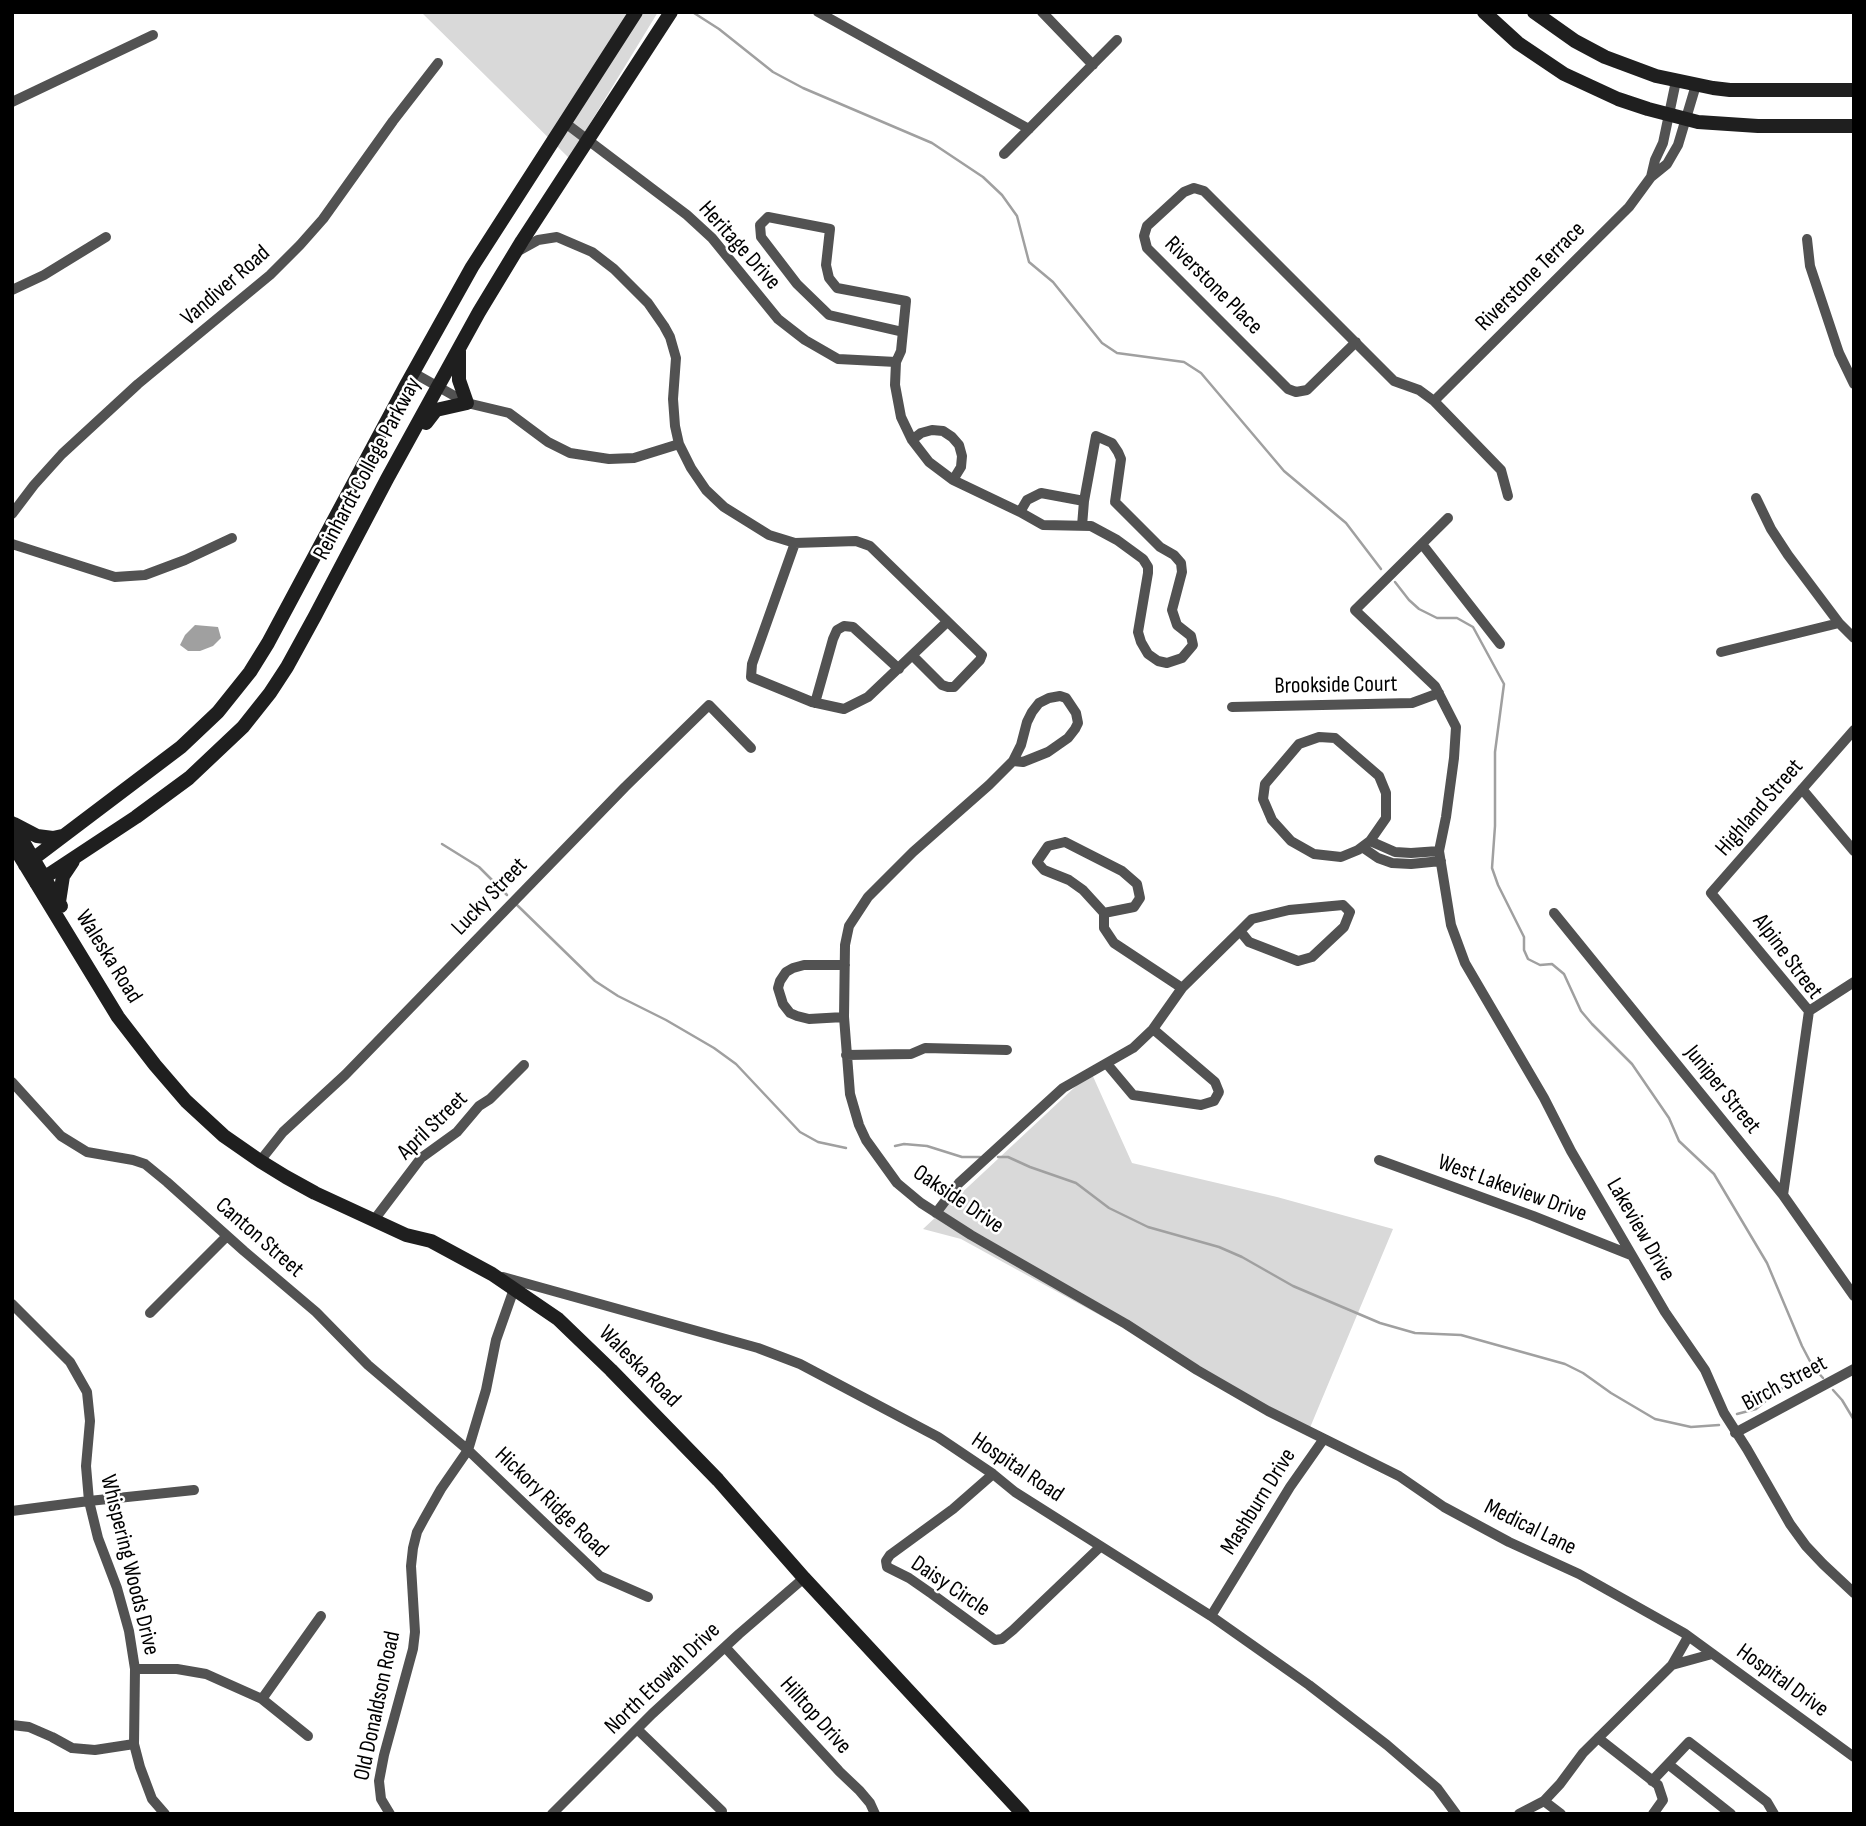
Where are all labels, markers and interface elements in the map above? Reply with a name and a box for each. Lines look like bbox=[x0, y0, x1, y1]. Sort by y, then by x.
street label: Heritage Drive bbox=[692, 196, 786, 296]
street label: Riverstone Terrace bbox=[1470, 216, 1592, 338]
street label: Riverstone Place bbox=[1158, 231, 1268, 341]
street label: Vandiver Road bbox=[176, 240, 276, 332]
street label: Reinhardt College Parkway bbox=[308, 373, 428, 565]
street label: Brookside Court bbox=[1274, 671, 1398, 701]
street label: Highland Street bbox=[1710, 754, 1810, 862]
street label: Lucky Street bbox=[446, 852, 534, 942]
street label: Waleska Road bbox=[69, 905, 147, 1009]
street label: Alpine Street bbox=[1746, 909, 1828, 1005]
street label: Juniper Street bbox=[1678, 1040, 1766, 1140]
street label: April Street bbox=[392, 1086, 474, 1166]
street label: West Lakeview Drive bbox=[1434, 1149, 1590, 1229]
street label: Oakside Drive bbox=[907, 1160, 1009, 1240]
street label: Lakeview Drive bbox=[1600, 1174, 1680, 1286]
street label: Canton Street bbox=[209, 1192, 309, 1284]
street label: Waleska Road bbox=[592, 1320, 686, 1414]
street label: Birch Street bbox=[1738, 1350, 1832, 1418]
street label: Hospital Road bbox=[966, 1427, 1068, 1509]
street label: Hickory Ridge Road bbox=[488, 1442, 614, 1564]
street label: Mashburn Drive bbox=[1215, 1444, 1303, 1560]
street label: Whispering Woods Drive bbox=[93, 1472, 165, 1658]
street label: Medical Lane bbox=[1479, 1494, 1581, 1562]
street label: Daisy Circle bbox=[905, 1551, 995, 1623]
street label: North Etowah Drive bbox=[600, 1617, 726, 1741]
street label: Old Donaldson Road bbox=[349, 1629, 407, 1783]
street label: Hospital Drive bbox=[1731, 1638, 1833, 1724]
street label: Hilltop Drive bbox=[773, 1672, 857, 1760]

